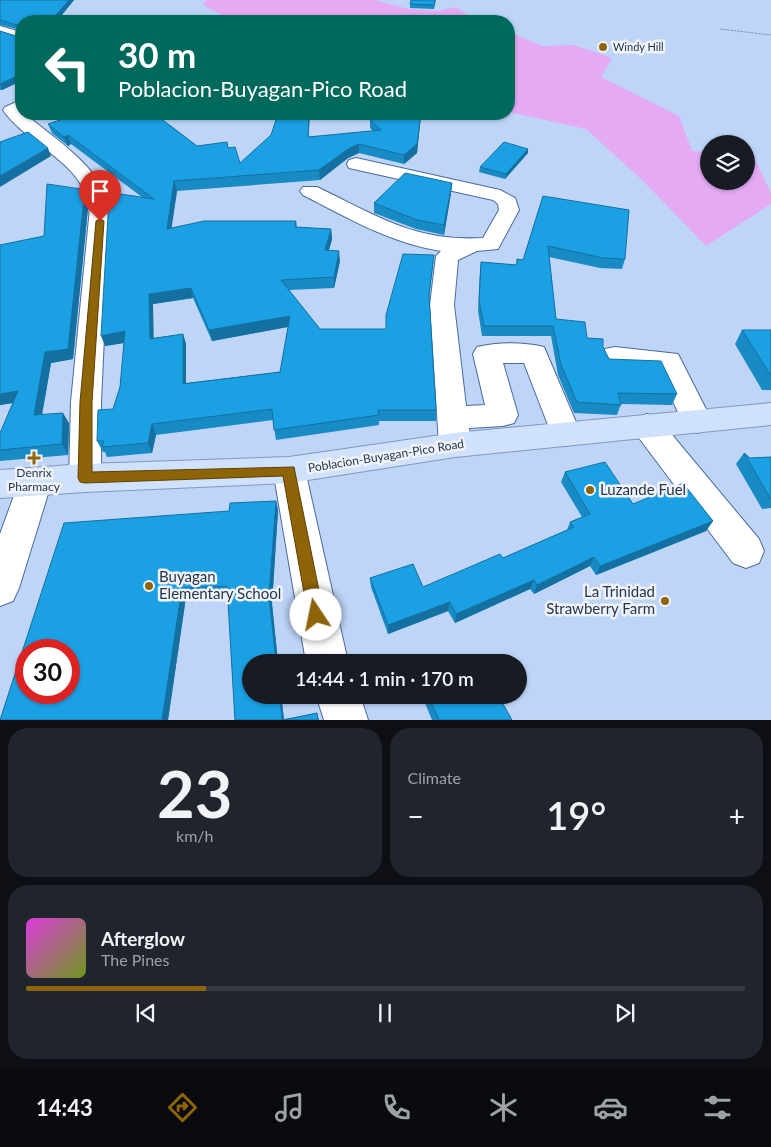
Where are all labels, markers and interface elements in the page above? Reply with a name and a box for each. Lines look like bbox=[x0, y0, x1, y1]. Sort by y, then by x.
text: 30 m bbox=[118, 33, 196, 75]
icon: left bbox=[35, 35, 100, 100]
place label: Windy Hill bbox=[613, 40, 664, 53]
marker: Windy Hill bbox=[597, 41, 609, 53]
text: Poblacion-Buyagan-Pico Road bbox=[118, 75, 407, 102]
map controls bbox=[700, 135, 755, 190]
button: layers bbox=[700, 135, 755, 190]
pin bbox=[79, 170, 121, 221]
icon: arrive bbox=[86, 177, 114, 205]
street label: Poblacion-Buyagan-Pico Road bbox=[307, 436, 465, 475]
marker: Denrix Pharmacy bbox=[28, 452, 40, 464]
place label: Denrix Pharmacy bbox=[8, 465, 61, 494]
place label: Luzande Fuel bbox=[600, 480, 686, 498]
marker: Luzande Fuel bbox=[584, 484, 596, 496]
place label: Buyagan Elementary School bbox=[159, 567, 281, 602]
marker: Buyagan Elementary School bbox=[143, 580, 155, 592]
place label: La Trinidad Strawberry Farm bbox=[546, 582, 655, 617]
position arrow bbox=[289, 588, 341, 640]
marker: La Trinidad Strawberry Farm bbox=[659, 595, 671, 607]
speed limit sign: 30 bbox=[15, 639, 80, 704]
text: 14:44 · 1 min · 170 m bbox=[295, 667, 474, 690]
text: 23 bbox=[157, 754, 232, 832]
text: Climate bbox=[408, 768, 461, 787]
text: 19° bbox=[546, 792, 606, 838]
text: − bbox=[408, 799, 424, 833]
text: + bbox=[729, 799, 745, 833]
text: km/h bbox=[176, 826, 213, 845]
text: Afterglow bbox=[101, 927, 185, 950]
text: The Pines bbox=[101, 950, 170, 969]
icon: previous bbox=[132, 999, 160, 1027]
icon: pause bbox=[371, 999, 399, 1027]
icon: next bbox=[611, 999, 639, 1027]
icon: directions bbox=[165, 1090, 200, 1125]
icon: music bbox=[272, 1090, 307, 1125]
icon: phone bbox=[379, 1090, 414, 1125]
icon: climate bbox=[486, 1090, 521, 1125]
icon: car bbox=[593, 1090, 628, 1125]
icon: filters bbox=[700, 1090, 735, 1125]
text: 14:43 bbox=[36, 1094, 93, 1121]

